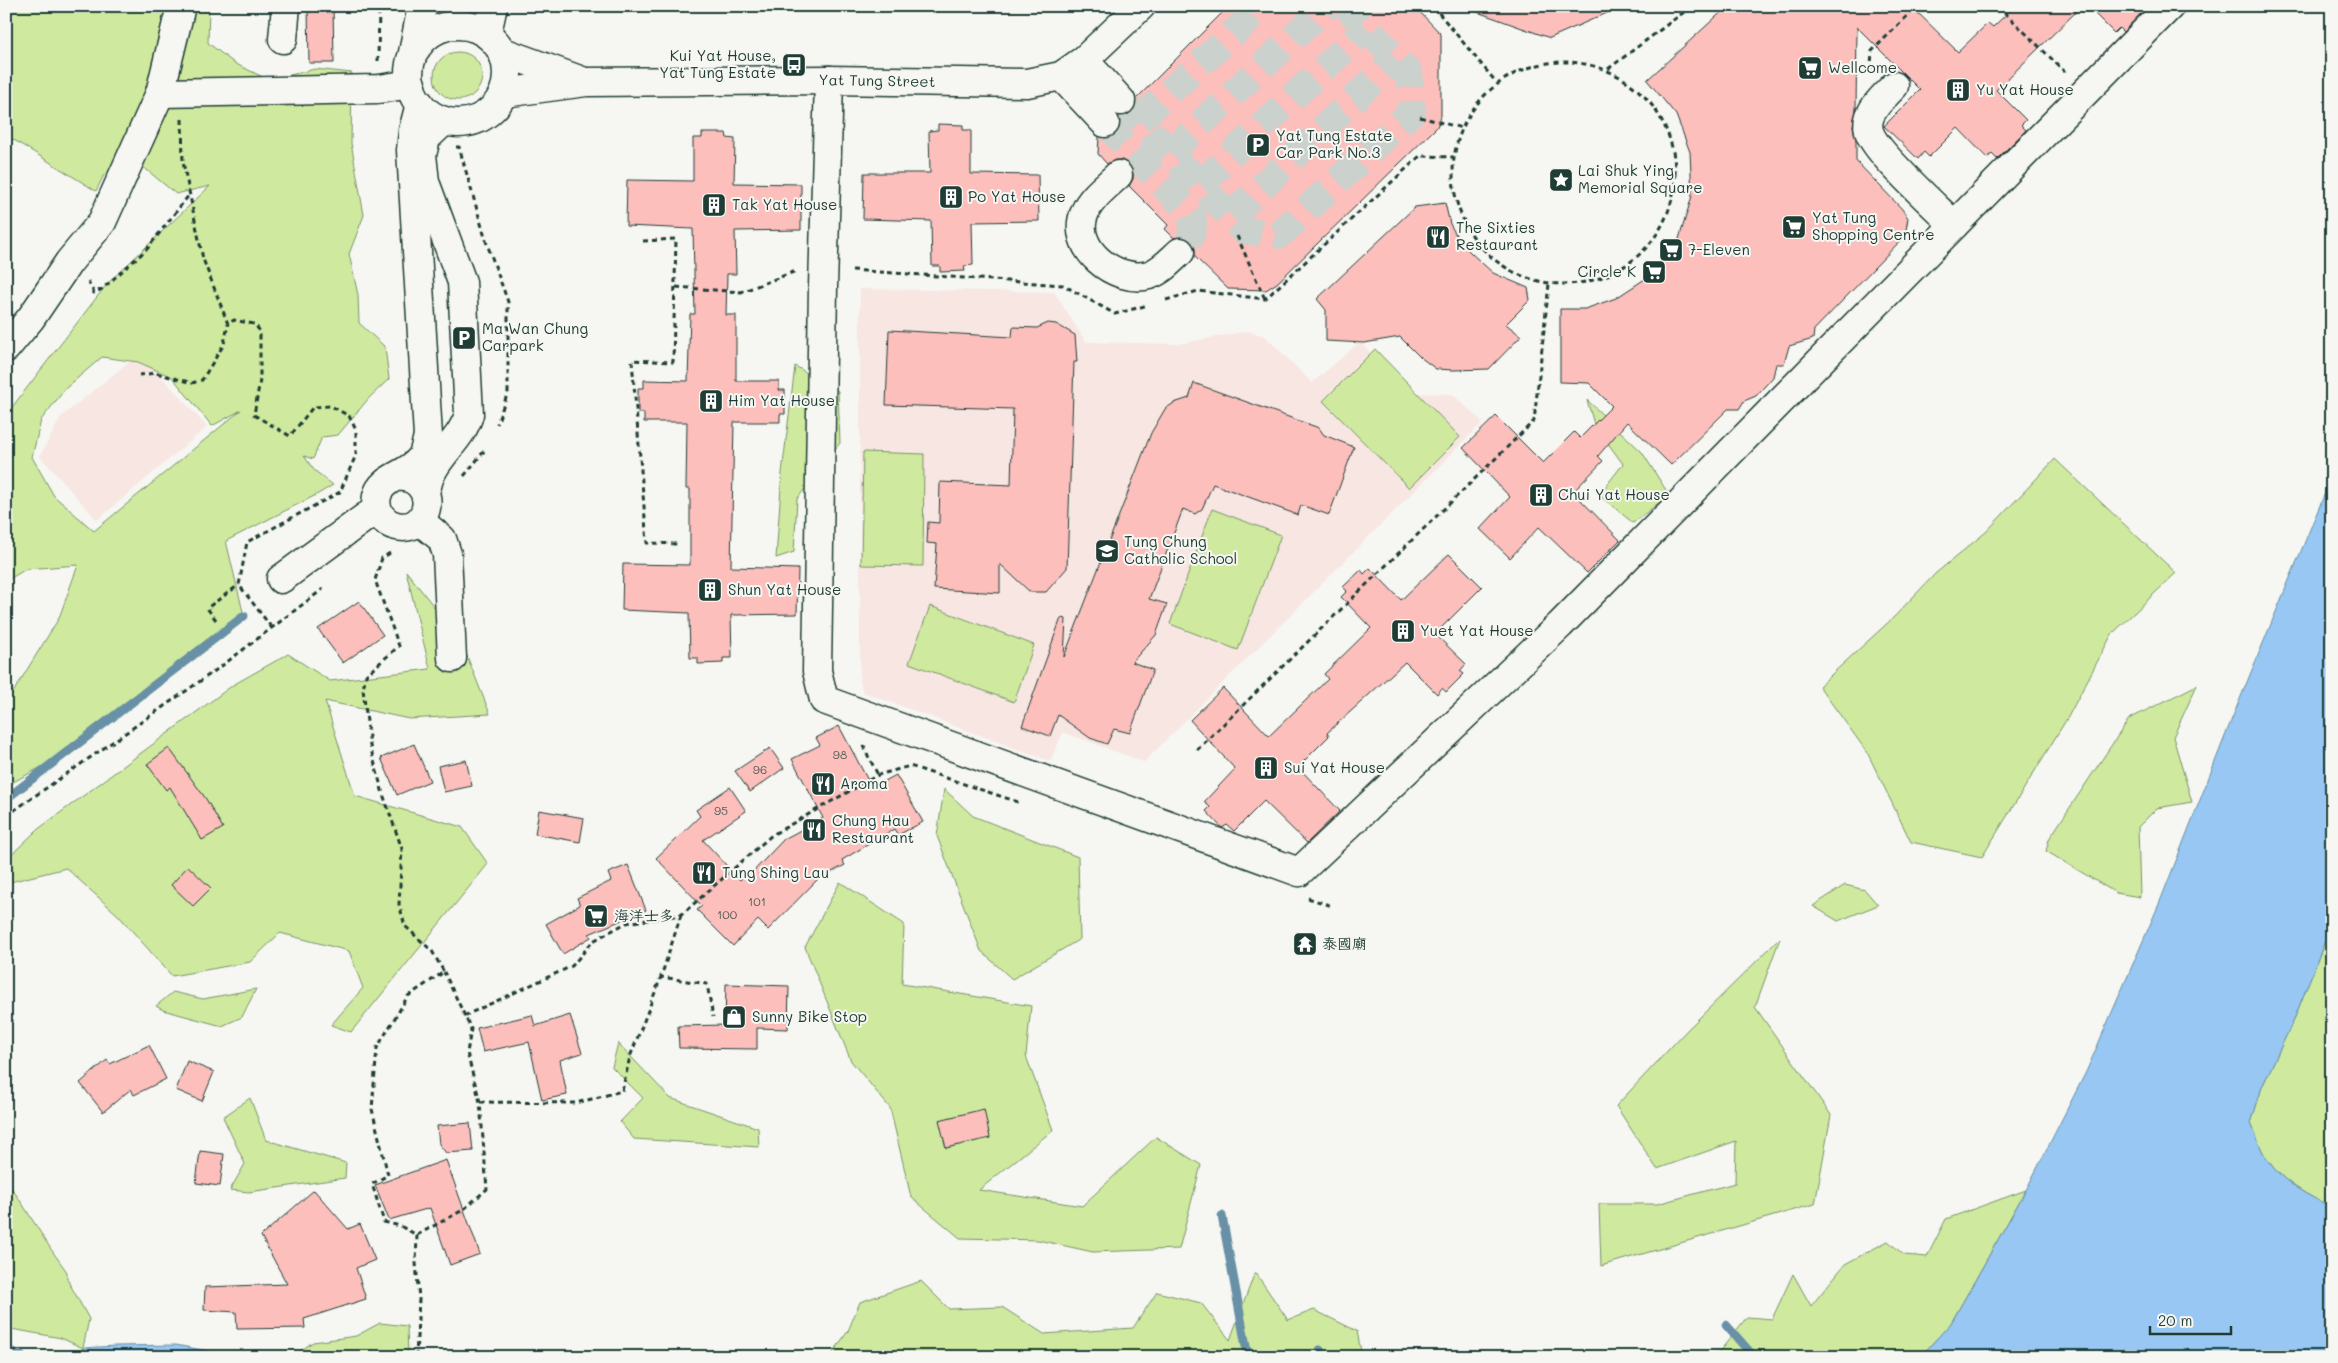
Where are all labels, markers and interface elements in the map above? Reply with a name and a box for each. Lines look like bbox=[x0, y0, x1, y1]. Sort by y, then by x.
place label: Kui Yat House, Yat Tung Estate bbox=[659, 45, 776, 82]
bus stop icon: Kui Yat House, Yat Tung Estate bbox=[781, 52, 807, 78]
supermarket icon: Wellcome bbox=[1797, 55, 1823, 81]
place label: Wellcome bbox=[1828, 57, 1897, 77]
street label: Yat Tung Street bbox=[819, 69, 936, 91]
building icon: Yu Yat House bbox=[1945, 77, 1971, 103]
place label: Yu Yat House bbox=[1976, 79, 2074, 99]
place label: Yat Tung Estate Car Park No.3 bbox=[1276, 125, 1393, 162]
parking icon: Yat Tung Estate Car Park No.3 bbox=[1245, 132, 1271, 158]
place label: Lai Shuk Ying Memorial Square bbox=[1578, 160, 1703, 197]
place icon: Lai Shuk Ying Memorial Square bbox=[1548, 167, 1574, 193]
building icon: Po Yat House bbox=[938, 184, 964, 210]
place label: Po Yat House bbox=[968, 186, 1066, 206]
building icon: Tak Yat House bbox=[701, 192, 727, 218]
place label: Tak Yat House bbox=[732, 194, 837, 214]
place label: Yat Tung Shopping Centre bbox=[1812, 207, 1934, 244]
supermarket icon: Yat Tung Shopping Centre bbox=[1781, 214, 1807, 240]
place label: The Sixties Restaurant bbox=[1456, 217, 1538, 254]
restaurant icon: The Sixties Restaurant bbox=[1425, 224, 1451, 250]
supermarket icon: 7-Eleven bbox=[1658, 237, 1684, 263]
place label: 7-Eleven bbox=[1688, 239, 1750, 259]
supermarket icon: Circle K bbox=[1641, 259, 1667, 285]
place label: Circle K bbox=[1577, 261, 1636, 281]
place label: Ma Wan Chung Carpark bbox=[482, 318, 588, 355]
parking icon: Ma Wan Chung Carpark bbox=[451, 325, 477, 351]
building icon: Him Yat House bbox=[698, 388, 724, 414]
place label: Him Yat House bbox=[728, 390, 835, 410]
building icon: Chui Yat House bbox=[1528, 482, 1554, 508]
place label: Chui Yat House bbox=[1558, 484, 1670, 504]
place label: Tung Chung Catholic School bbox=[1124, 531, 1237, 568]
school or university icon: Tung Chung Catholic School bbox=[1094, 538, 1120, 564]
building icon: Shun Yat House bbox=[697, 577, 723, 603]
place label: Shun Yat House bbox=[728, 579, 841, 599]
building icon: Yuet Yat House bbox=[1390, 618, 1416, 644]
place label: Yuet Yat House bbox=[1420, 620, 1534, 640]
house number: 98 bbox=[833, 746, 847, 762]
building icon: Sui Yat House bbox=[1253, 755, 1279, 781]
place label: Sui Yat House bbox=[1284, 757, 1385, 777]
house number: 96 bbox=[753, 761, 767, 777]
restaurant icon: Aroma bbox=[810, 771, 836, 797]
place label: Aroma bbox=[840, 773, 888, 793]
house number: 95 bbox=[714, 802, 728, 818]
place label: Chung Hau Restaurant bbox=[832, 810, 914, 847]
restaurant icon: Chung Hau Restaurant bbox=[801, 817, 827, 843]
restaurant icon: Tung Shing Lau bbox=[691, 860, 717, 886]
place label: Tung Shing Lau bbox=[722, 862, 829, 882]
house number: 101 bbox=[748, 893, 766, 909]
supermarket icon: 海洋士多 bbox=[583, 903, 609, 929]
place label: 海洋士多 bbox=[614, 905, 674, 925]
house number: 100 bbox=[717, 906, 738, 922]
temple icon: 泰國廟 bbox=[1292, 931, 1318, 957]
place label: 泰國廟 bbox=[1322, 933, 1367, 953]
shop icon: Sunny Bike Stop bbox=[721, 1004, 747, 1030]
place label: Sunny Bike Stop bbox=[752, 1006, 867, 1026]
scale bar bbox=[2150, 1303, 2232, 1335]
text: 20 m bbox=[2158, 1310, 2192, 1330]

